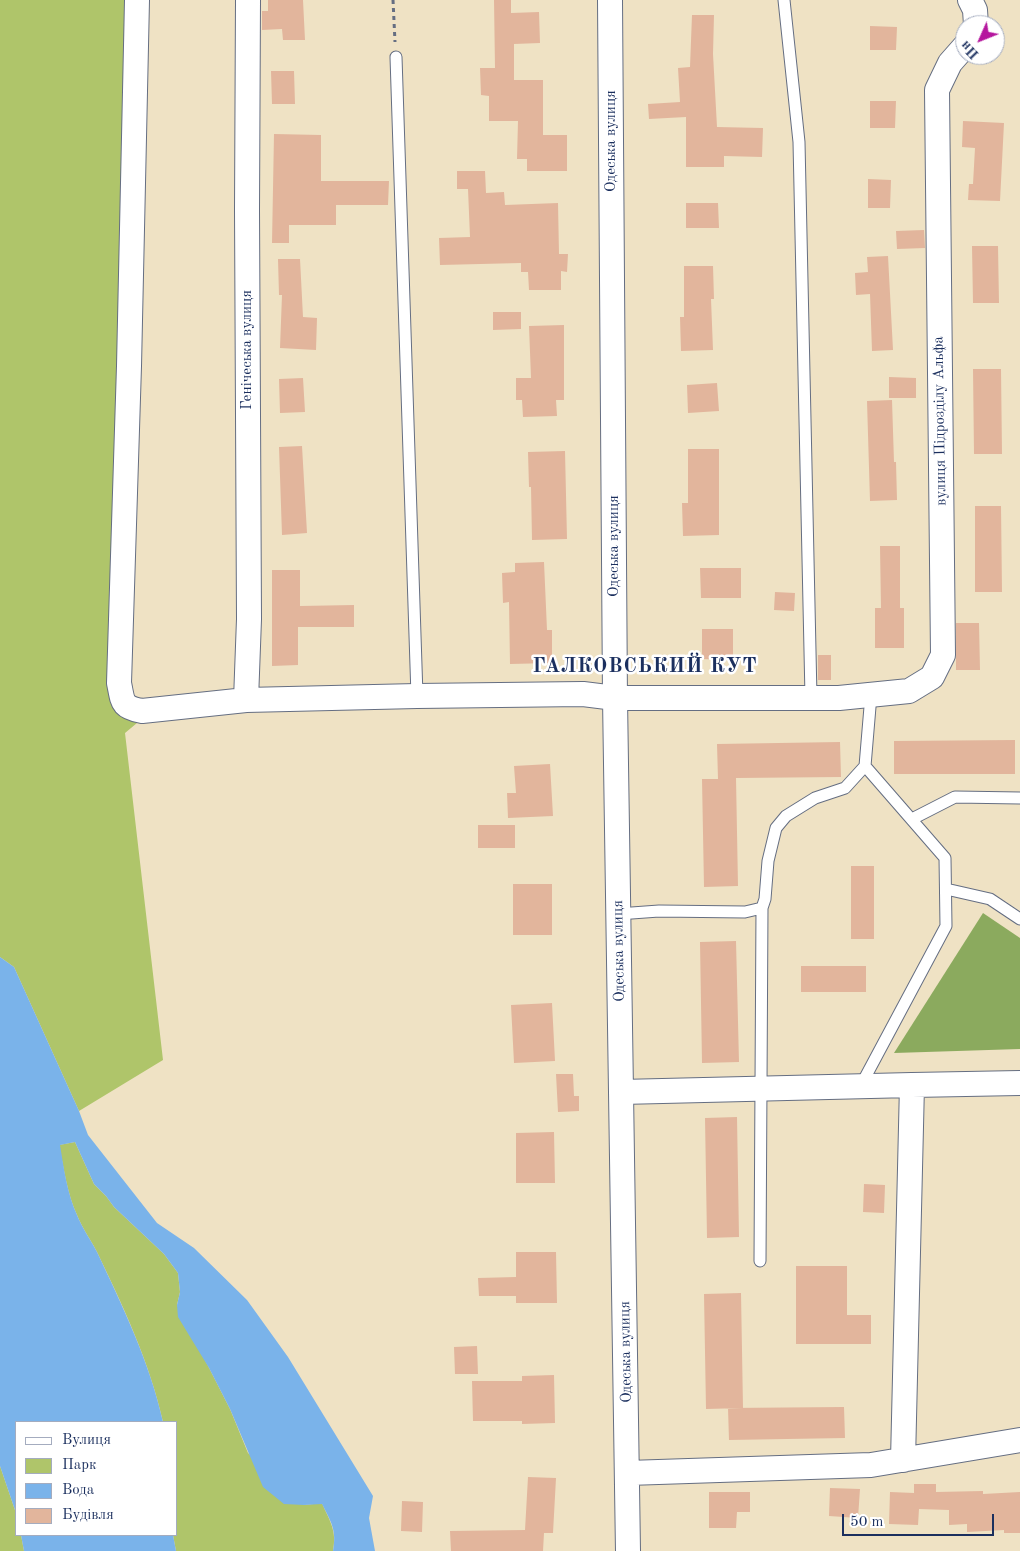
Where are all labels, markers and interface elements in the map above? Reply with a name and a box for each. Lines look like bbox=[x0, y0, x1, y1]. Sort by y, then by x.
north arrow bbox=[955, 15, 1005, 65]
text: Пн bbox=[958, 38, 982, 62]
street label: Одеська вулиця bbox=[602, 90, 620, 192]
street label: Генічеська вулиця bbox=[238, 290, 256, 410]
street label: вулиця Підрозділу Альфа bbox=[930, 336, 950, 506]
street label: Одеська вулиця bbox=[605, 495, 623, 597]
district label: ГАЛКОВСЬКИЙ КУТ bbox=[531, 655, 759, 679]
street label: Одеська вулиця bbox=[609, 900, 629, 1002]
street label: Одеська вулиця bbox=[616, 1301, 636, 1403]
legend bbox=[15, 1421, 178, 1536]
text: Вулиця bbox=[62, 1433, 111, 1448]
text: Парк bbox=[62, 1458, 97, 1473]
text: Вода bbox=[62, 1483, 94, 1498]
scale bar bbox=[845, 1504, 998, 1536]
text: Будівля bbox=[62, 1508, 114, 1523]
text: 50 m bbox=[850, 1515, 884, 1530]

